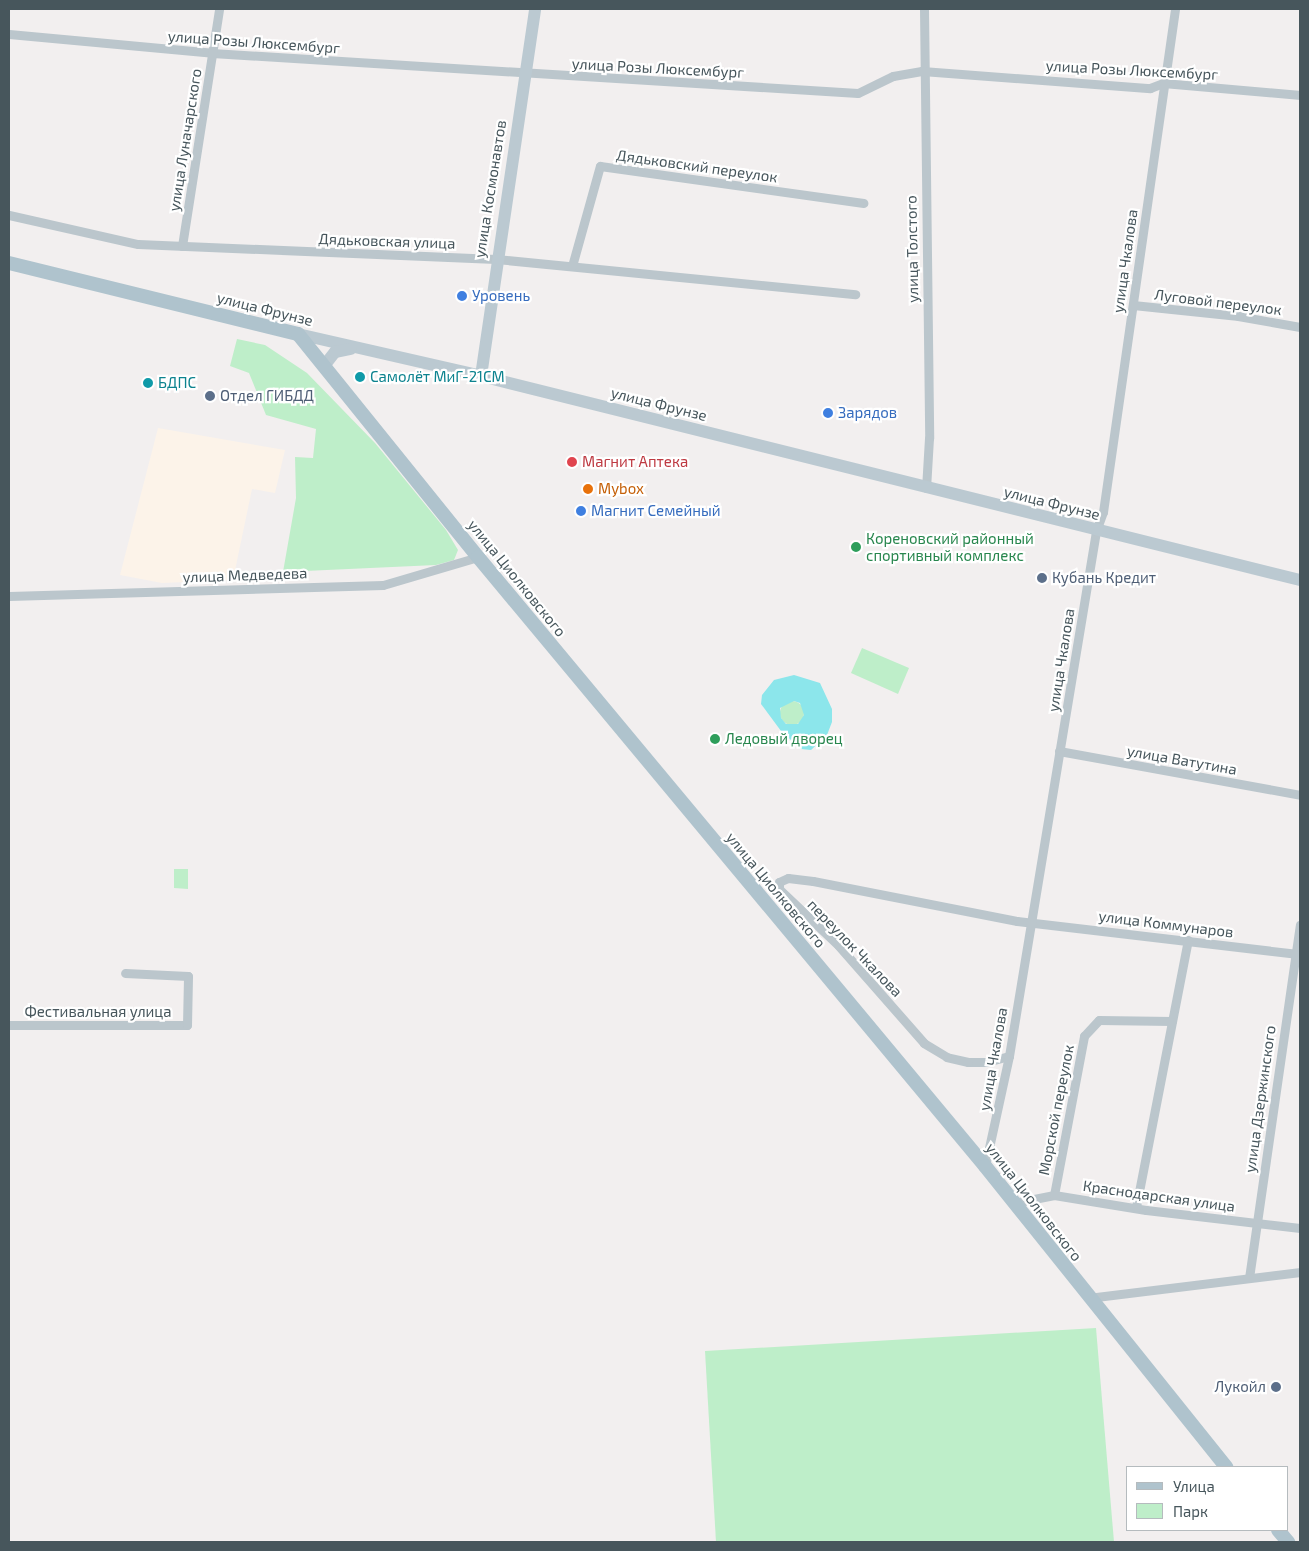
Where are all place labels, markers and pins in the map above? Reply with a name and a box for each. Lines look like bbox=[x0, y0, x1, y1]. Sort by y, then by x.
place label: Уровень bbox=[472, 287, 530, 305]
marker: Уровень bbox=[456, 290, 468, 302]
place label: Самолёт МиГ-21СМ bbox=[370, 368, 505, 386]
marker: Самолёт МиГ-21СМ bbox=[354, 371, 366, 383]
place label: БДПС bbox=[158, 374, 196, 392]
marker: БДПС bbox=[142, 377, 154, 389]
place label: Отдел ГИБДД bbox=[220, 387, 314, 405]
marker: Отдел ГИБДД bbox=[204, 390, 216, 402]
place label: Зарядов bbox=[838, 404, 897, 422]
marker: Зарядов bbox=[822, 407, 834, 419]
place label: Магнит Аптека bbox=[582, 453, 688, 471]
marker: Магнит Аптека bbox=[566, 456, 578, 468]
place label: Mybox bbox=[598, 480, 644, 498]
marker: Mybox bbox=[582, 483, 594, 495]
place label: Магнит Семейный bbox=[591, 502, 721, 520]
marker: Магнит Семейный bbox=[575, 505, 587, 517]
place label: Кореновский районный спортивный комплекс bbox=[866, 529, 1034, 564]
marker: Кореновский районный спортивный комплекс bbox=[850, 541, 862, 553]
place label: Кубань Кредит bbox=[1052, 569, 1156, 587]
marker: Кубань Кредит bbox=[1036, 572, 1048, 584]
place label: Ледовый дворец bbox=[725, 730, 843, 748]
marker: Ледовый дворец bbox=[709, 733, 721, 745]
place label: Лукойл bbox=[1214, 1378, 1266, 1396]
marker: Лукойл bbox=[1270, 1381, 1282, 1393]

